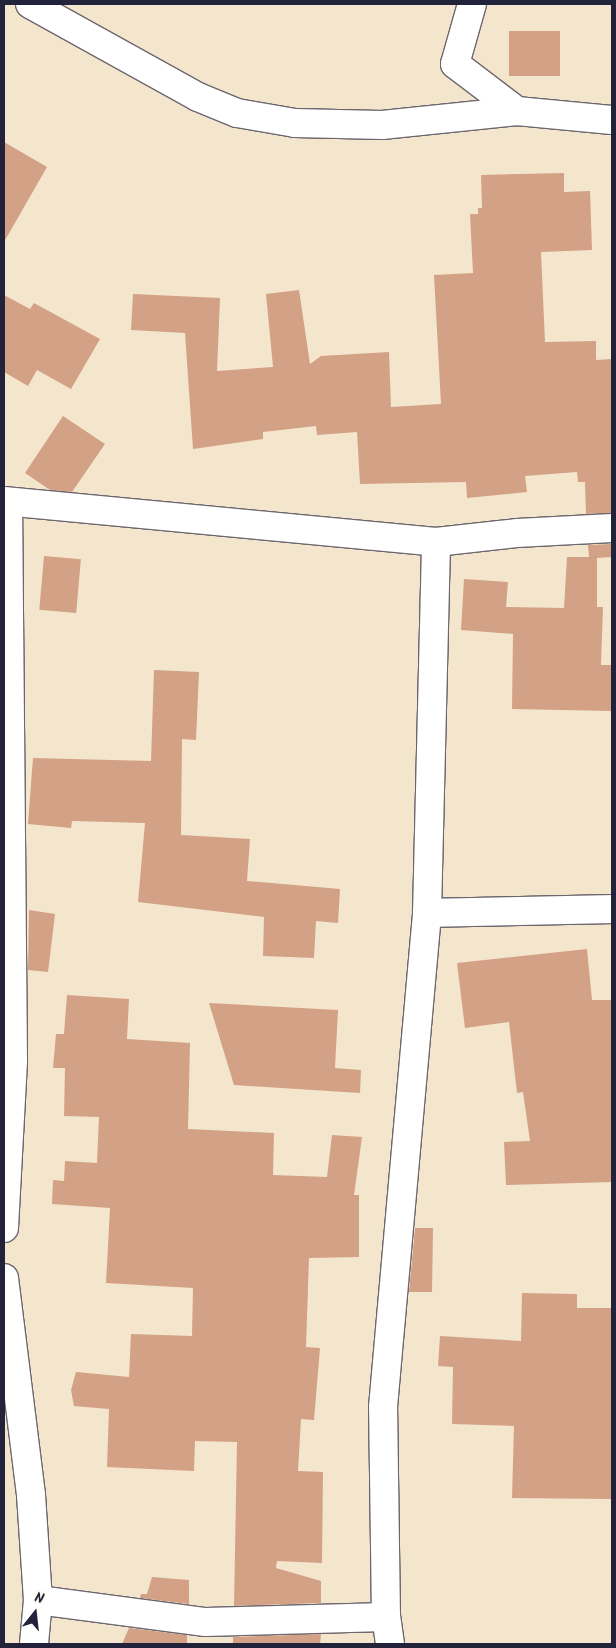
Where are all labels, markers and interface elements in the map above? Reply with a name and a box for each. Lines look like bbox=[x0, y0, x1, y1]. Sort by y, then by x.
text: N bbox=[32, 1587, 46, 1610]
north arrow bbox=[10, 1588, 60, 1638]

